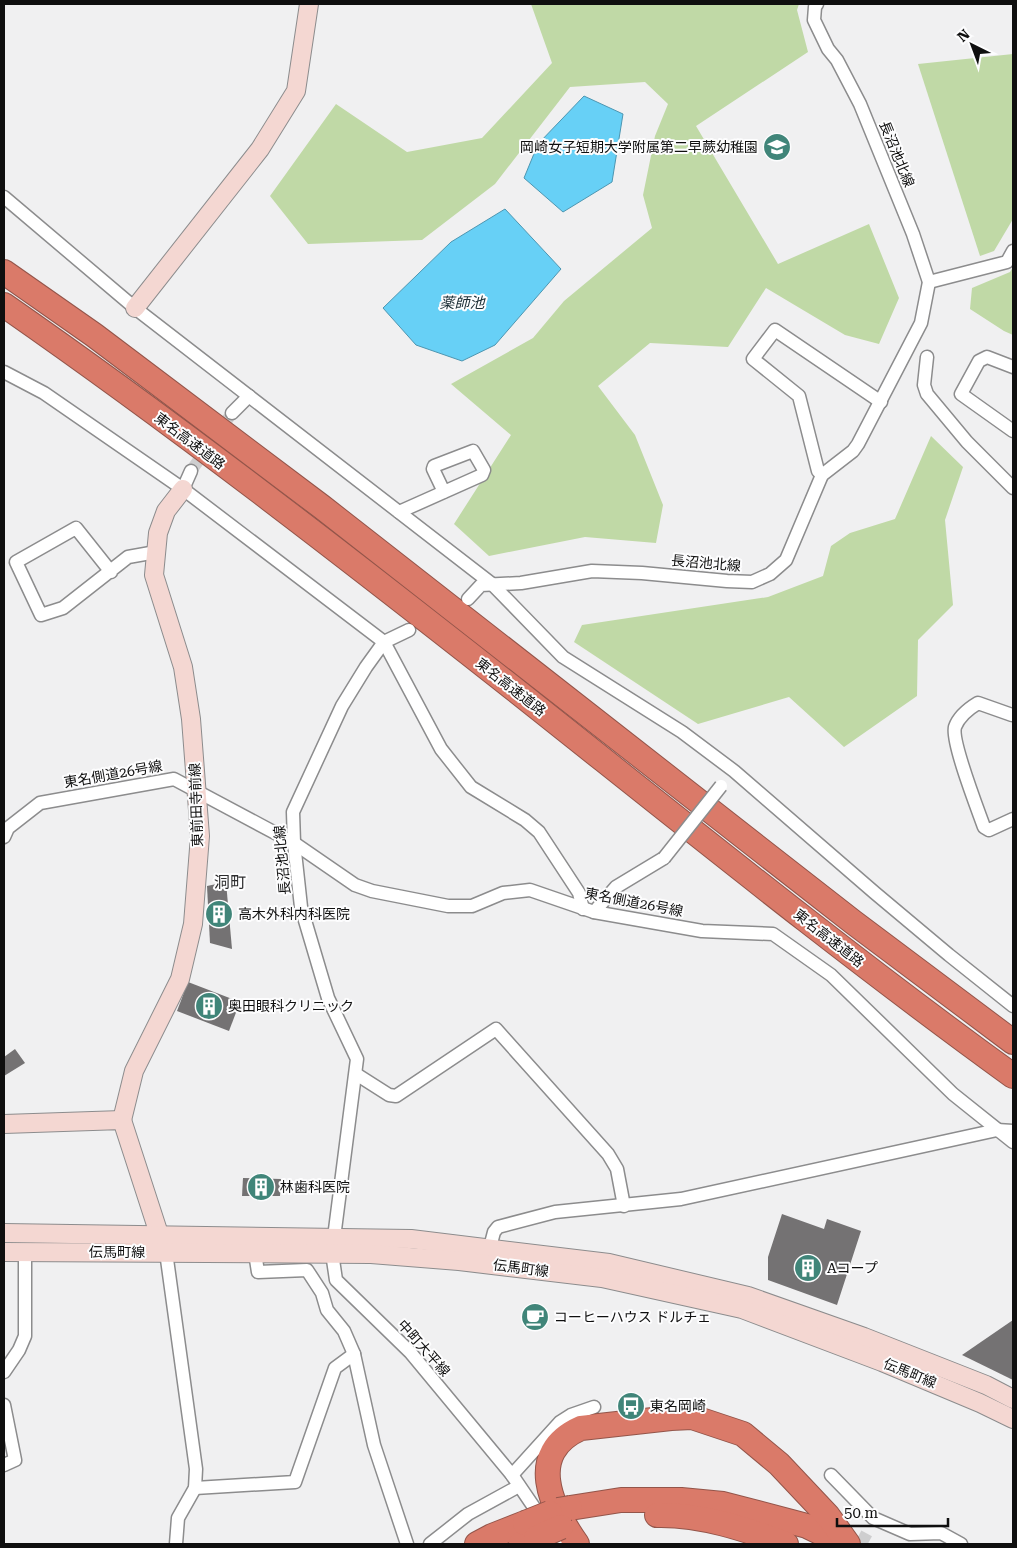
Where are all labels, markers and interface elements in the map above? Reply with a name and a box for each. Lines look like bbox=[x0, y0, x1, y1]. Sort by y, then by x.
north arrow bbox=[947, 20, 997, 70]
text: N bbox=[954, 26, 973, 45]
street label: 長沼池北線 bbox=[876, 119, 918, 189]
school or university icon: 岡崎女子短期大学附属第二早蕨幼稚園 bbox=[762, 132, 792, 162]
place label: 岡崎女子短期大学附属第二早蕨幼稚園 bbox=[520, 139, 758, 155]
water label: 薬師池 bbox=[439, 294, 486, 312]
street label: 東名高速道路 bbox=[152, 409, 228, 473]
street label: 長沼池北線 bbox=[670, 552, 742, 574]
street label: 東名高速道路 bbox=[473, 655, 549, 719]
street label: 東名側道26号線 bbox=[63, 757, 163, 791]
street label: 東前田寺前線 bbox=[187, 763, 205, 847]
street label: 長沼池北線 bbox=[271, 824, 293, 896]
district label: 洞町 bbox=[214, 873, 246, 892]
street label: 東名側道26号線 bbox=[584, 885, 684, 919]
building icon: 高木外科内科医院 bbox=[204, 899, 234, 929]
place label: 高木外科内科医院 bbox=[238, 906, 350, 922]
street label: 東名高速道路 bbox=[791, 906, 867, 970]
building icon: 奥田眼科クリニック bbox=[194, 991, 224, 1021]
place label: 奥田眼科クリニック bbox=[228, 998, 354, 1014]
building icon: 林歯科医院 bbox=[246, 1172, 276, 1202]
place label: 林歯科医院 bbox=[280, 1179, 350, 1195]
street label: 伝馬町線 bbox=[89, 1244, 145, 1260]
building icon: Aコープ bbox=[793, 1253, 823, 1283]
street label: 伝馬町線 bbox=[492, 1257, 550, 1279]
place label: Aコープ bbox=[827, 1260, 878, 1276]
cafe icon: コーヒーハウス ドルチェ bbox=[520, 1302, 550, 1332]
place label: コーヒーハウス ドルチェ bbox=[554, 1309, 711, 1325]
street label: 中町大平線 bbox=[395, 1317, 453, 1379]
street label: 伝馬町線 bbox=[881, 1355, 939, 1391]
bus stop icon: 東名岡崎 bbox=[616, 1391, 646, 1421]
place label: 東名岡崎 bbox=[650, 1398, 706, 1414]
scale bar bbox=[837, 1496, 948, 1528]
text: 50 m bbox=[844, 1504, 879, 1522]

